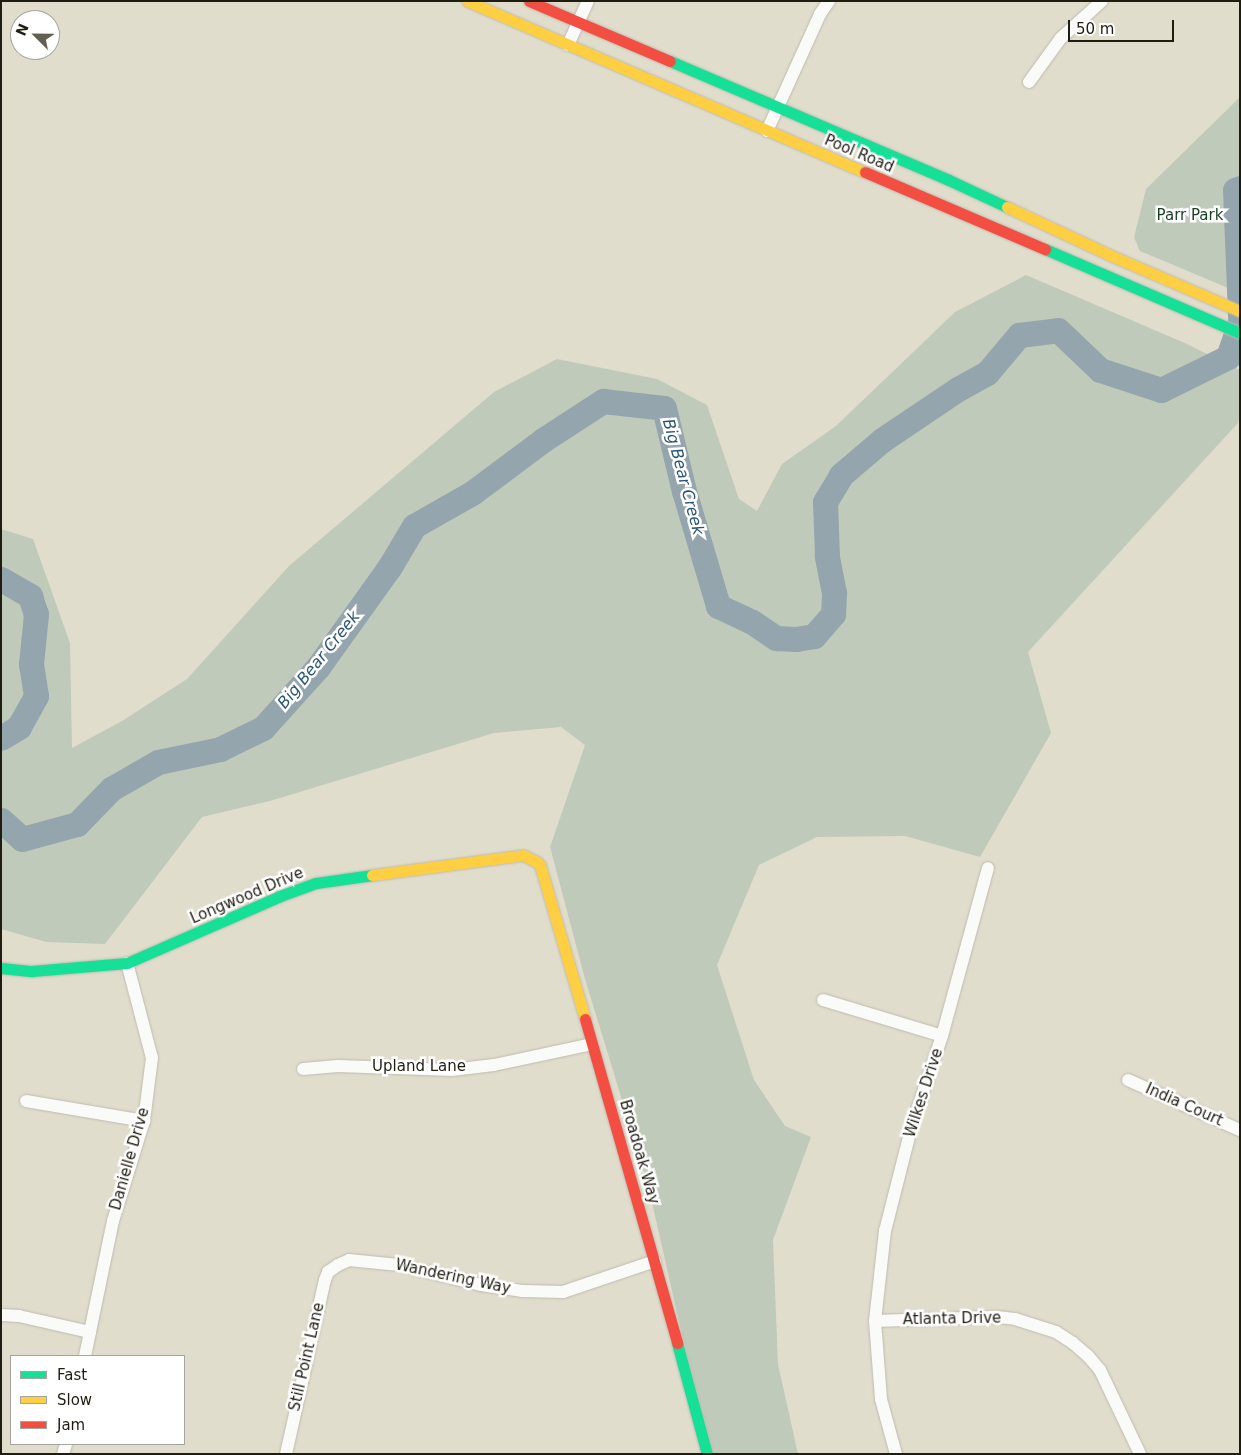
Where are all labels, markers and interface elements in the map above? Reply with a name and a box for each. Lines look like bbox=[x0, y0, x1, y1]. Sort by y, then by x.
north arrow bbox=[10, 10, 60, 60]
scale bar bbox=[1071, 10, 1177, 42]
text: 50 m bbox=[1076, 20, 1114, 38]
text: N bbox=[12, 21, 32, 38]
street label: Pool Road bbox=[822, 131, 896, 177]
park label: Parr Park bbox=[1157, 207, 1223, 225]
water label: Big Bear Creek bbox=[658, 417, 708, 537]
water label: Big Bear Creek bbox=[274, 607, 364, 713]
street label: Longwood Drive bbox=[188, 864, 306, 928]
street label: Wilkes Drive bbox=[901, 1046, 947, 1140]
street label: Upland Lane bbox=[372, 1058, 466, 1076]
street label: India Court bbox=[1143, 1080, 1225, 1130]
street label: Broadoak Way bbox=[615, 1098, 663, 1206]
street label: Danielle Drive bbox=[107, 1106, 153, 1212]
street label: Wandering Way bbox=[394, 1256, 512, 1298]
street label: Still Point Lane bbox=[286, 1301, 328, 1413]
street label: Atlanta Drive bbox=[903, 1309, 1001, 1329]
legend bbox=[10, 1355, 185, 1445]
text: Fast bbox=[57, 1366, 87, 1384]
text: Slow bbox=[57, 1391, 92, 1409]
text: Jam bbox=[57, 1416, 85, 1434]

